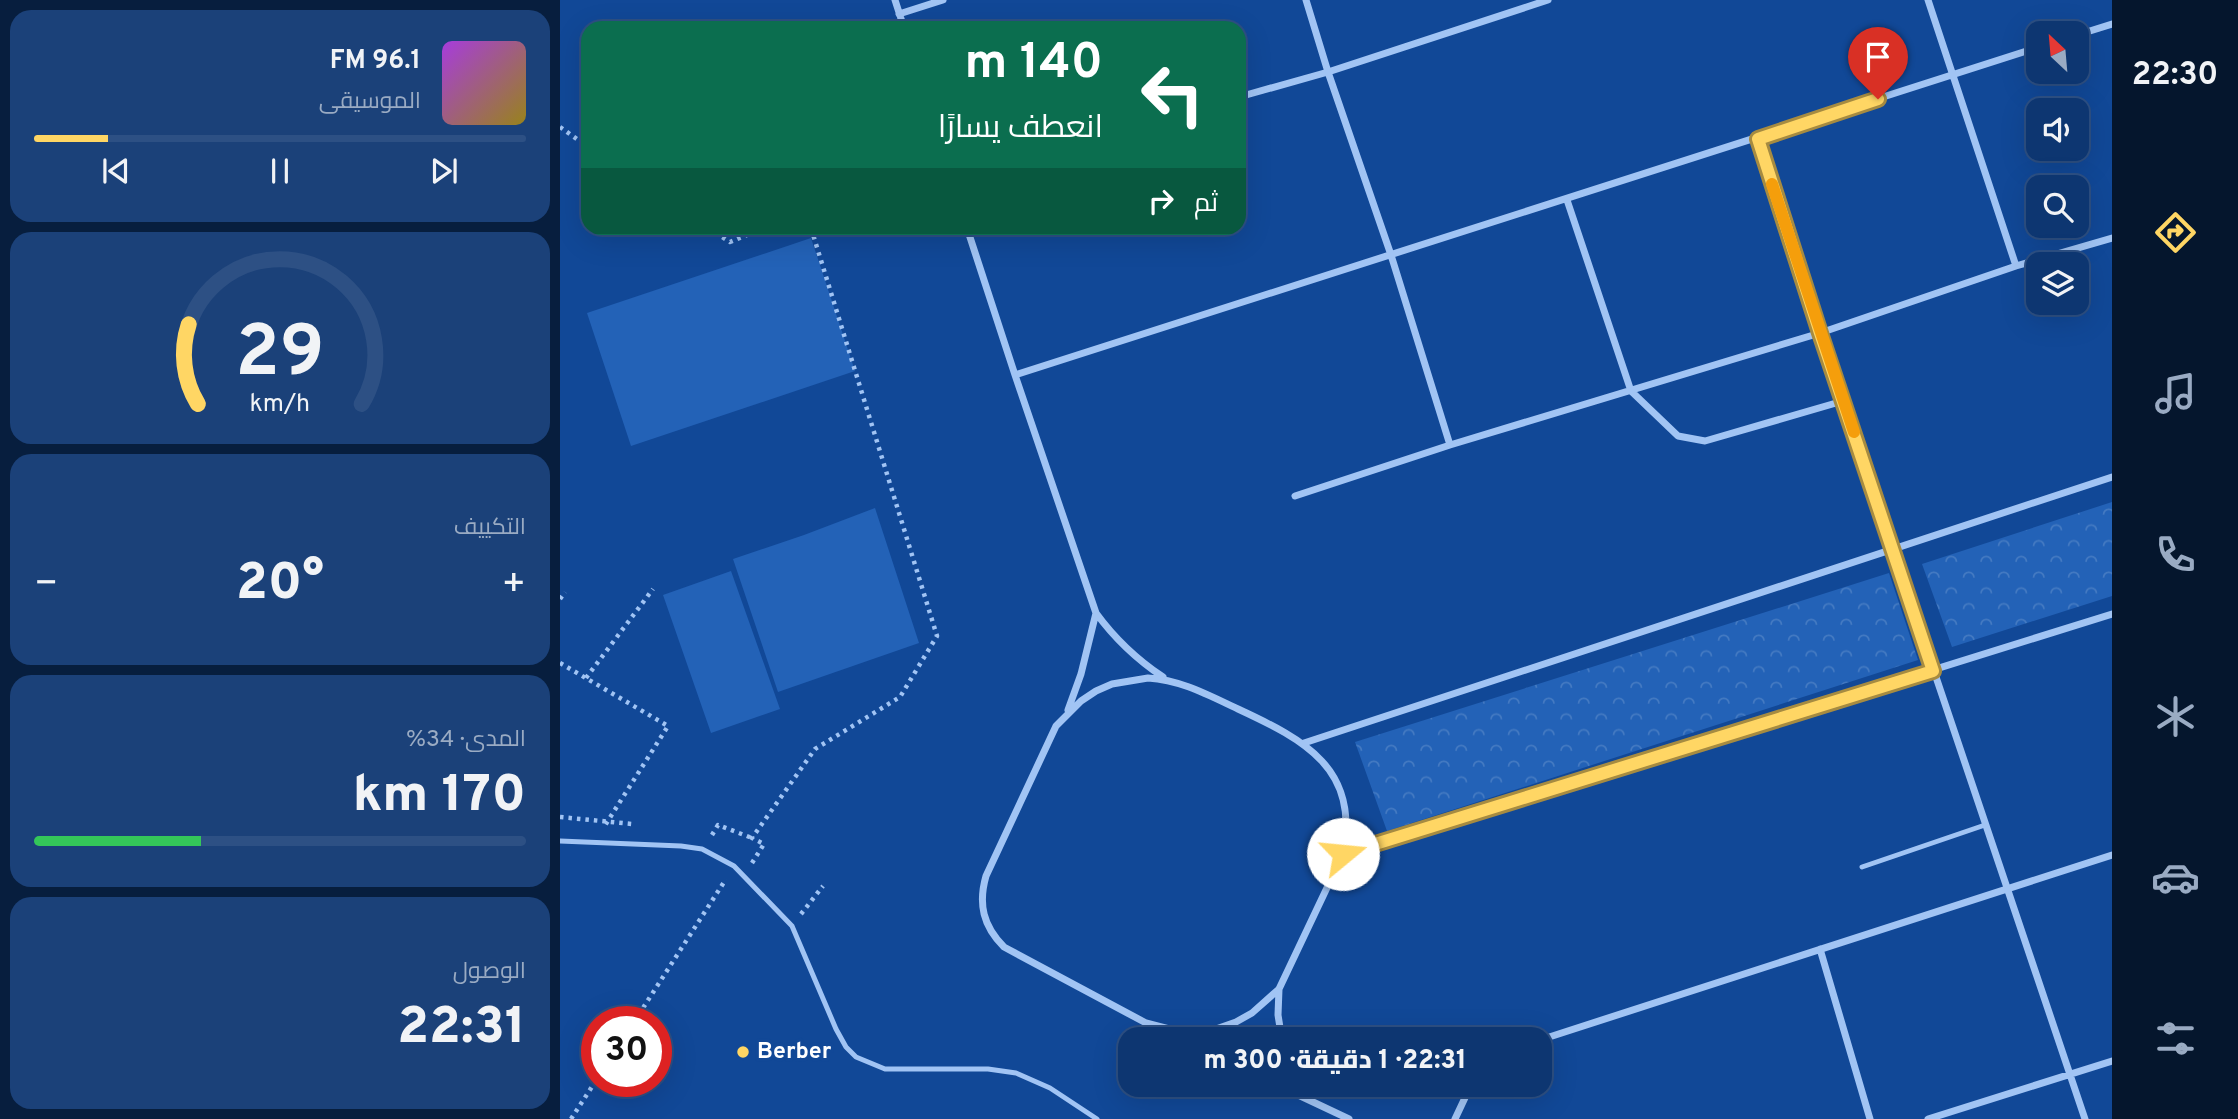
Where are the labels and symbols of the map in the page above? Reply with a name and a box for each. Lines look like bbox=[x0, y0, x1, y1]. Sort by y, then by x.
north arrow bbox=[2026, 21, 2090, 84]
pin bbox=[1848, 27, 1908, 99]
position arrow bbox=[1306, 817, 1380, 891]
speed limit sign: 30 bbox=[581, 1006, 672, 1097]
place label: Berber bbox=[757, 1038, 832, 1067]
marker: Berber bbox=[735, 1044, 751, 1060]

